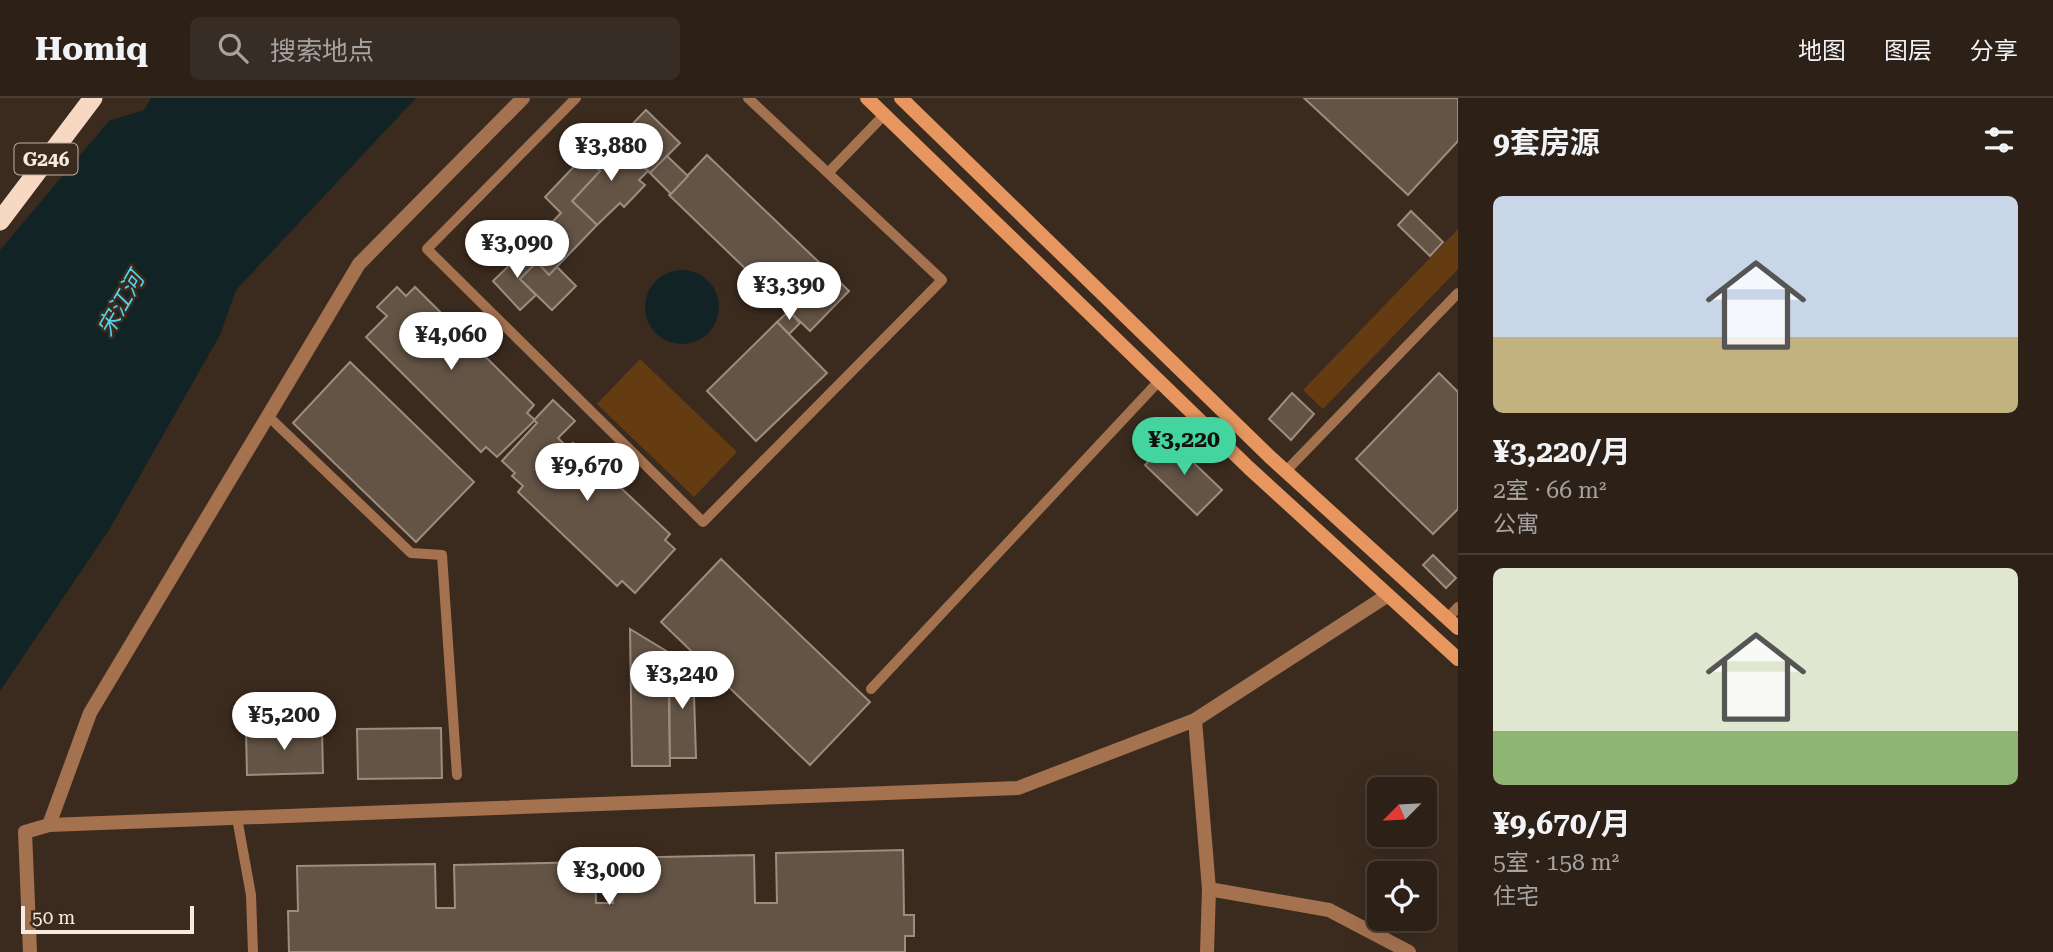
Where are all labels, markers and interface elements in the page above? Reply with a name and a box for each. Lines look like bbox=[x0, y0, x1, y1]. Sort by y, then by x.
search box bbox=[190, 17, 680, 80]
text: Homiq bbox=[35, 29, 148, 68]
icon: search bbox=[214, 29, 252, 67]
text: 搜索地点 bbox=[270, 36, 374, 66]
text: 地图 bbox=[1798, 37, 1846, 65]
text: 图层 bbox=[1884, 37, 1932, 65]
text: 分享 bbox=[1970, 37, 2018, 65]
icon: filters bbox=[1980, 121, 2018, 159]
pin: ¥3,880 bbox=[554, 123, 668, 183]
text: 9套房源 bbox=[1493, 125, 1600, 160]
text: ¥3,880 bbox=[575, 132, 647, 159]
road number: G246 bbox=[14, 143, 78, 174]
pin: ¥3,090 bbox=[460, 220, 574, 280]
text: ¥3,090 bbox=[481, 229, 553, 256]
icon: home bbox=[1693, 242, 1819, 368]
pin: ¥3,390 bbox=[732, 262, 846, 322]
water label: 宋江河 bbox=[92, 264, 152, 341]
text: ¥3,390 bbox=[753, 271, 825, 298]
pin: ¥4,060 bbox=[394, 313, 508, 372]
text: ¥4,060 bbox=[415, 321, 487, 348]
pin: ¥3,220 bbox=[1127, 418, 1241, 477]
text: ¥3,220 bbox=[1148, 426, 1220, 453]
text: ¥3,220/月 bbox=[1493, 434, 1631, 469]
pin: ¥9,670 bbox=[530, 444, 644, 503]
text: ¥9,670 bbox=[551, 452, 623, 479]
text: 2室 · 66 m² bbox=[1493, 477, 1606, 504]
text: 公寓 bbox=[1493, 511, 1539, 538]
icon: home bbox=[1693, 614, 1819, 740]
pin: ¥3,240 bbox=[625, 652, 739, 711]
text: ¥3,240 bbox=[646, 660, 718, 687]
pin: ¥5,200 bbox=[227, 692, 341, 752]
text: ¥5,200 bbox=[248, 701, 320, 728]
north arrow bbox=[1367, 777, 1437, 847]
map controls bbox=[1367, 777, 1437, 931]
text: ¥9,670/月 bbox=[1493, 806, 1631, 841]
pin: ¥3,000 bbox=[552, 848, 666, 907]
text: 5室 · 158 m² bbox=[1493, 849, 1619, 876]
text: ¥3,000 bbox=[573, 856, 645, 883]
button: locate bbox=[1367, 861, 1437, 931]
text: 住宅 bbox=[1493, 883, 1539, 910]
scale bar bbox=[21, 903, 194, 935]
text: 50 m bbox=[32, 906, 75, 929]

